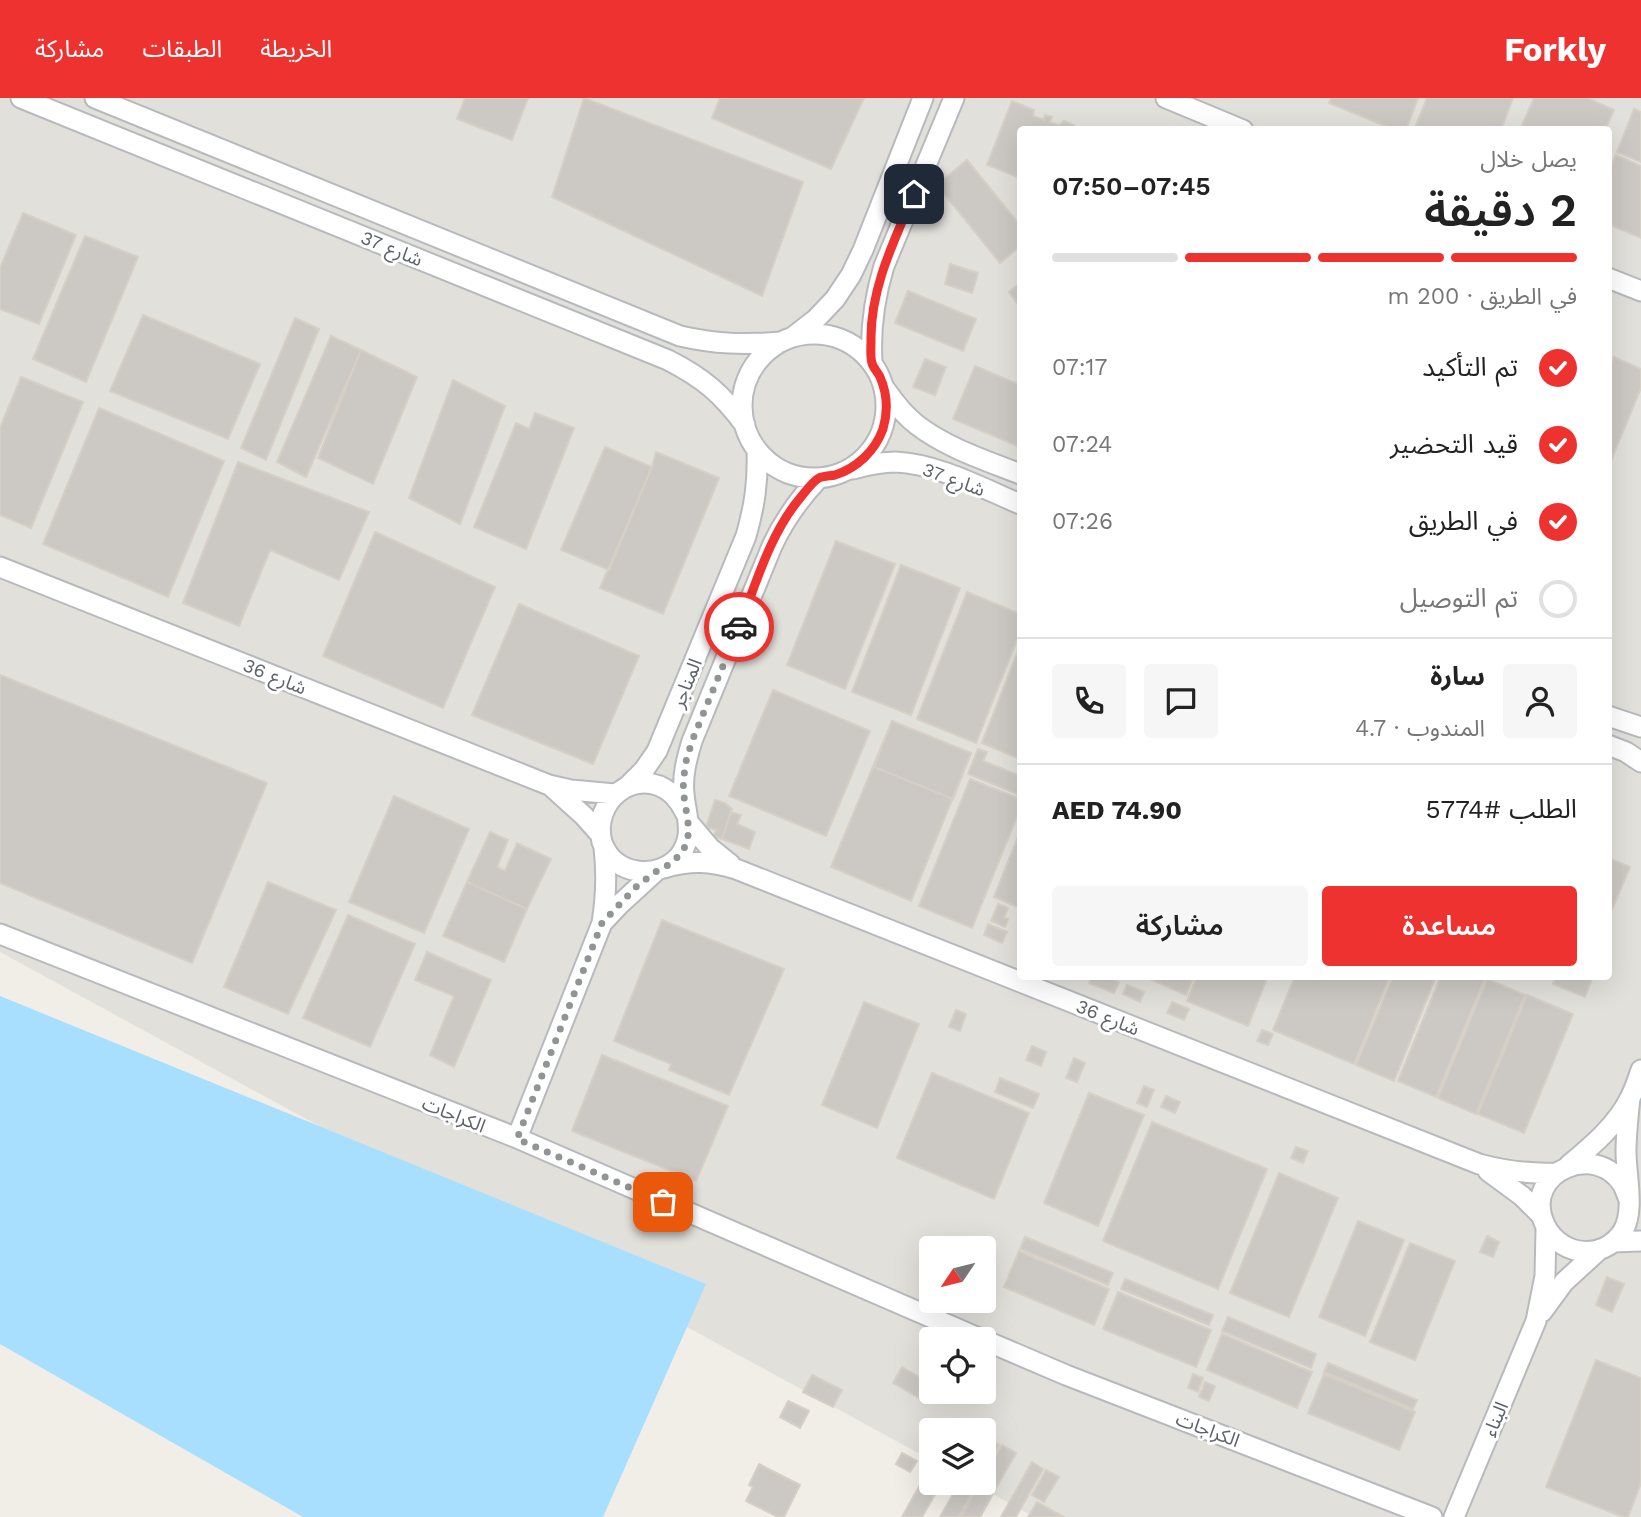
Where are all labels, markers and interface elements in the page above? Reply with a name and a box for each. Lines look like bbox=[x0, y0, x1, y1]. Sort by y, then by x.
text: Forkly bbox=[1504, 30, 1606, 69]
text: مشاركة bbox=[35, 35, 104, 63]
text: الطبقات bbox=[142, 35, 222, 63]
text: الخريطة bbox=[260, 35, 332, 63]
text: يصل خلال bbox=[1480, 146, 1577, 173]
pin bbox=[884, 164, 944, 224]
text: 07:45–07:50 bbox=[1052, 171, 1211, 201]
icon: home bbox=[895, 175, 933, 213]
text: 2 دقيقة bbox=[1424, 183, 1577, 237]
street label: شارع 37 bbox=[357, 226, 426, 273]
text: في الطريق · 200 m bbox=[1388, 283, 1577, 310]
icon: check bbox=[1539, 349, 1577, 387]
text: تم التأكيد bbox=[1422, 352, 1518, 382]
text: 07:17 bbox=[1052, 354, 1107, 381]
icon: check bbox=[1539, 426, 1577, 464]
text: قيد التحضير bbox=[1390, 429, 1518, 459]
text: 07:24 bbox=[1052, 431, 1112, 458]
street label: شارع 37 bbox=[919, 458, 988, 503]
icon: check bbox=[1539, 503, 1577, 541]
text: في الطريق bbox=[1409, 506, 1518, 536]
text: 07:26 bbox=[1052, 508, 1113, 535]
text: تم التوصيل bbox=[1400, 583, 1518, 613]
courier bbox=[704, 592, 774, 662]
icon: car bbox=[720, 608, 758, 646]
street label: شارع 36 bbox=[239, 653, 310, 701]
street label: المناجر bbox=[666, 655, 707, 712]
text: سارة bbox=[1430, 661, 1485, 691]
button: phone bbox=[1052, 664, 1126, 738]
button: chat bbox=[1144, 664, 1218, 738]
button: person bbox=[1503, 664, 1577, 738]
text: المندوب · 4.7 bbox=[1355, 715, 1485, 742]
text: الطلب #5774 bbox=[1425, 794, 1577, 824]
text: AED 74.90 bbox=[1052, 795, 1182, 825]
button: مشاركة bbox=[1052, 886, 1308, 966]
button: مساعدة bbox=[1322, 886, 1577, 966]
street label: شارع 36 bbox=[1072, 994, 1143, 1042]
street label: الكراجات bbox=[419, 1091, 489, 1138]
pin bbox=[633, 1172, 693, 1232]
icon: bag bbox=[644, 1183, 682, 1221]
north arrow bbox=[919, 1236, 996, 1312]
map controls bbox=[919, 1236, 996, 1495]
button: locate bbox=[919, 1327, 996, 1404]
street label: البناء bbox=[1478, 1398, 1513, 1440]
street label: الكراجات bbox=[1173, 1407, 1243, 1452]
button: layers bbox=[919, 1418, 996, 1495]

